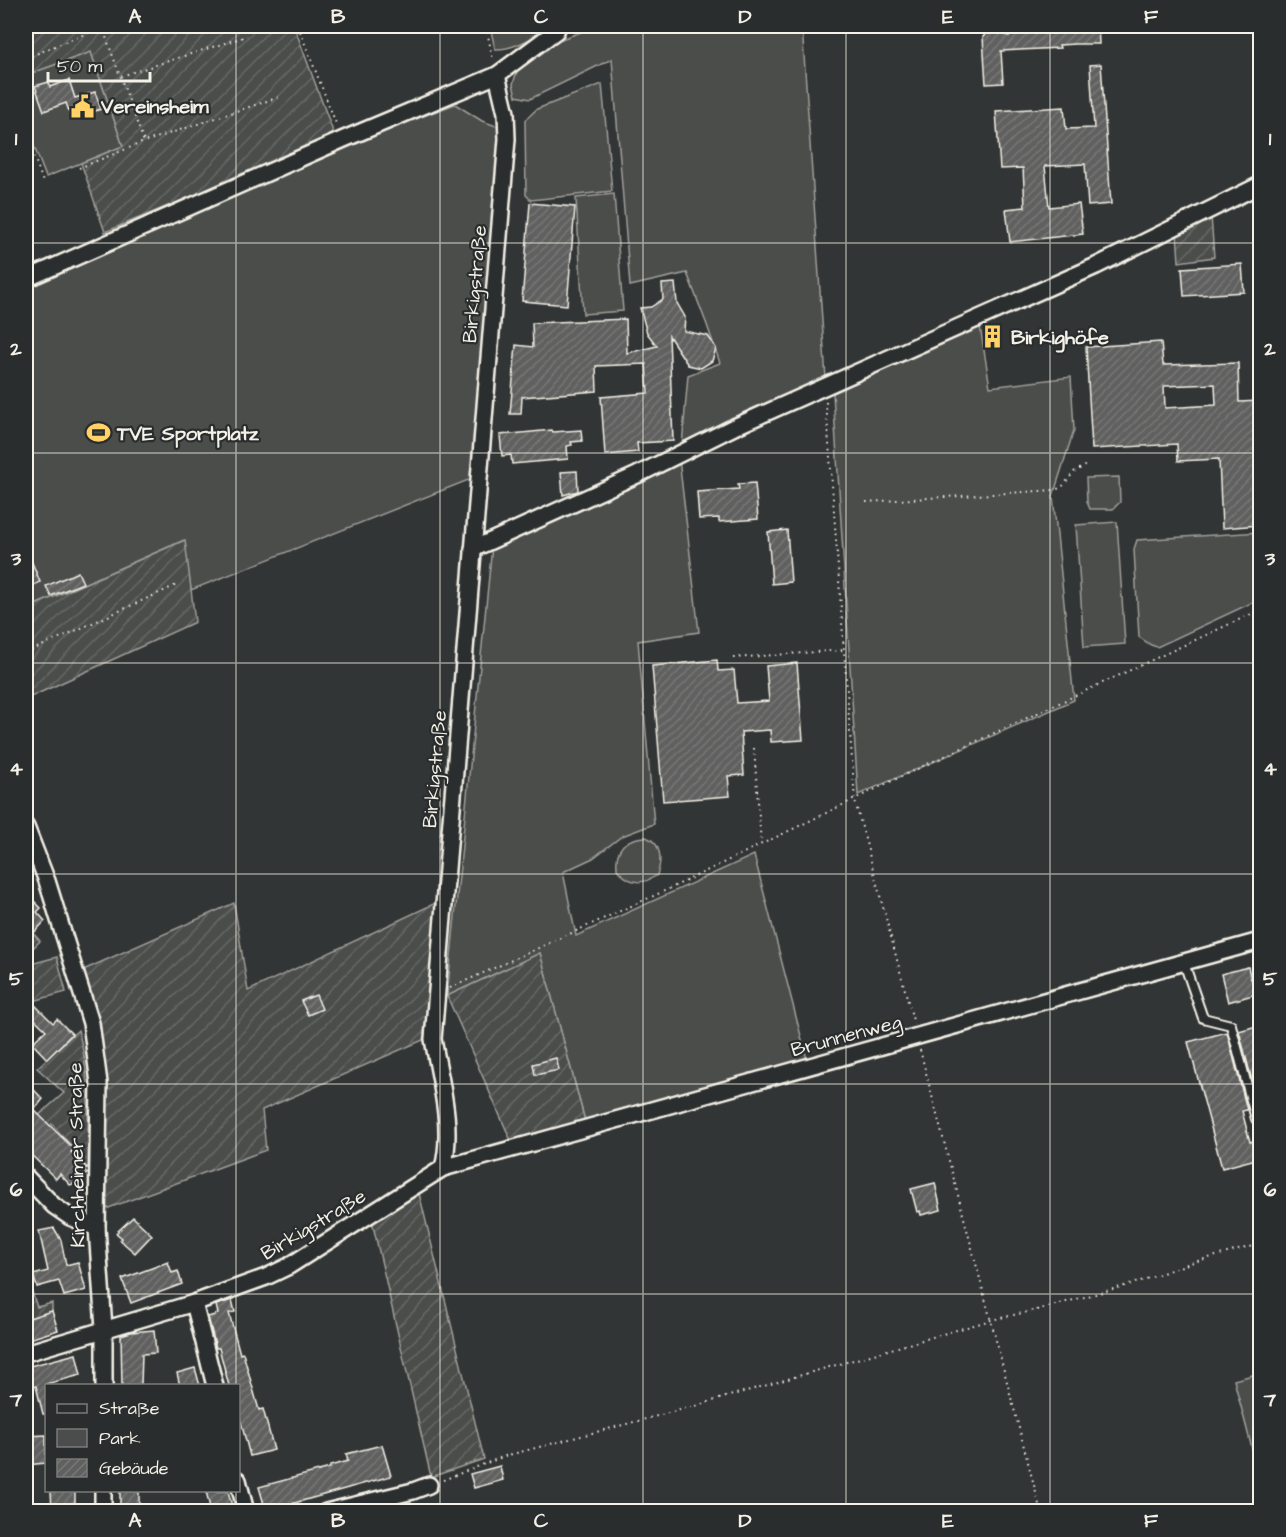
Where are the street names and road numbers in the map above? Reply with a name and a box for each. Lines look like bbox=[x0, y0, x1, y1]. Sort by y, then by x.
street label: Birkigstraße bbox=[456, 224, 495, 344]
street label: Birkigstraße bbox=[416, 709, 455, 829]
street label: Brunnenweg bbox=[788, 1008, 905, 1065]
street label: Kirchheimer Straße bbox=[61, 1062, 93, 1248]
street label: Birkigstraße bbox=[256, 1182, 372, 1268]

